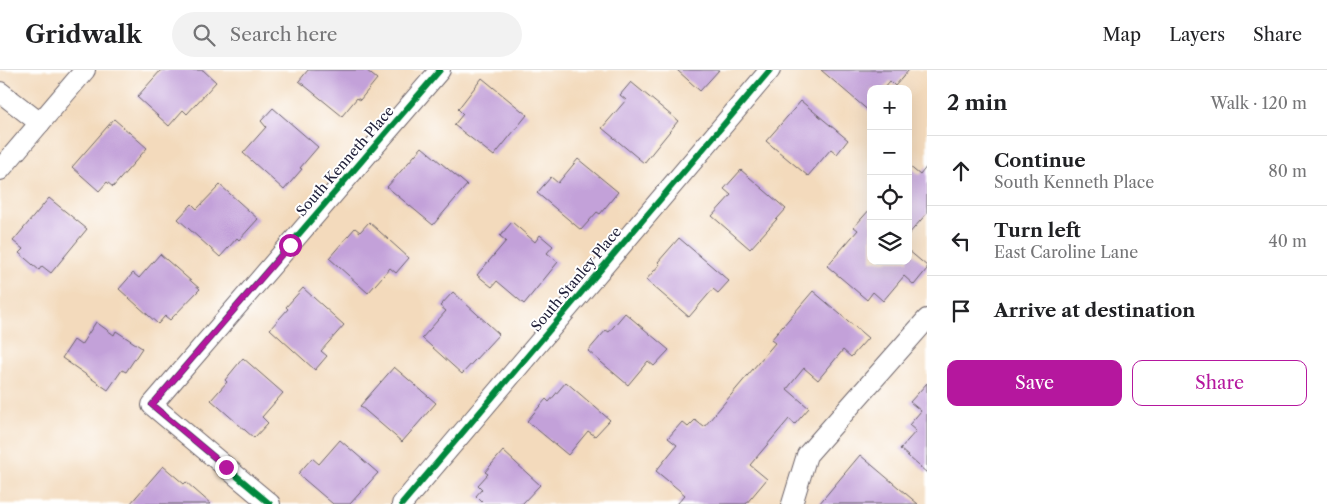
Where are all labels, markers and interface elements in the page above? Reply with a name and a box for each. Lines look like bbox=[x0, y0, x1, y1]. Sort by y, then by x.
search box bbox=[172, 12, 522, 57]
text: Gridwalk bbox=[25, 20, 142, 49]
icon: search bbox=[190, 21, 218, 49]
text: Search here bbox=[230, 23, 338, 46]
text: Map bbox=[1103, 24, 1141, 46]
text: Layers bbox=[1169, 24, 1225, 46]
text: Share bbox=[1253, 24, 1302, 46]
map controls bbox=[867, 85, 912, 265]
button: + bbox=[867, 85, 912, 130]
text: 2 min bbox=[947, 90, 1007, 115]
text: Walk · 120 m bbox=[1211, 93, 1307, 113]
street label: South Kenneth Place bbox=[292, 102, 398, 220]
button: − bbox=[867, 130, 912, 175]
text: Continue bbox=[994, 149, 1086, 172]
icon: ahead bbox=[947, 157, 975, 185]
text: 80 m bbox=[1268, 161, 1307, 181]
text: South Kenneth Place bbox=[994, 172, 1154, 192]
button: locate bbox=[867, 175, 912, 220]
text: Turn left bbox=[994, 219, 1081, 242]
button: layers bbox=[867, 220, 912, 265]
street label: South Stanley Place bbox=[527, 223, 625, 335]
icon: left bbox=[947, 227, 975, 255]
text: 40 m bbox=[1268, 231, 1307, 251]
route start bbox=[279, 234, 302, 257]
text: East Caroline Lane bbox=[994, 242, 1138, 262]
icon: arrive bbox=[947, 297, 975, 325]
text: Arrive at destination bbox=[994, 299, 1195, 322]
button: Save bbox=[947, 360, 1122, 406]
button: Share bbox=[1132, 360, 1307, 406]
route end bbox=[215, 456, 238, 479]

